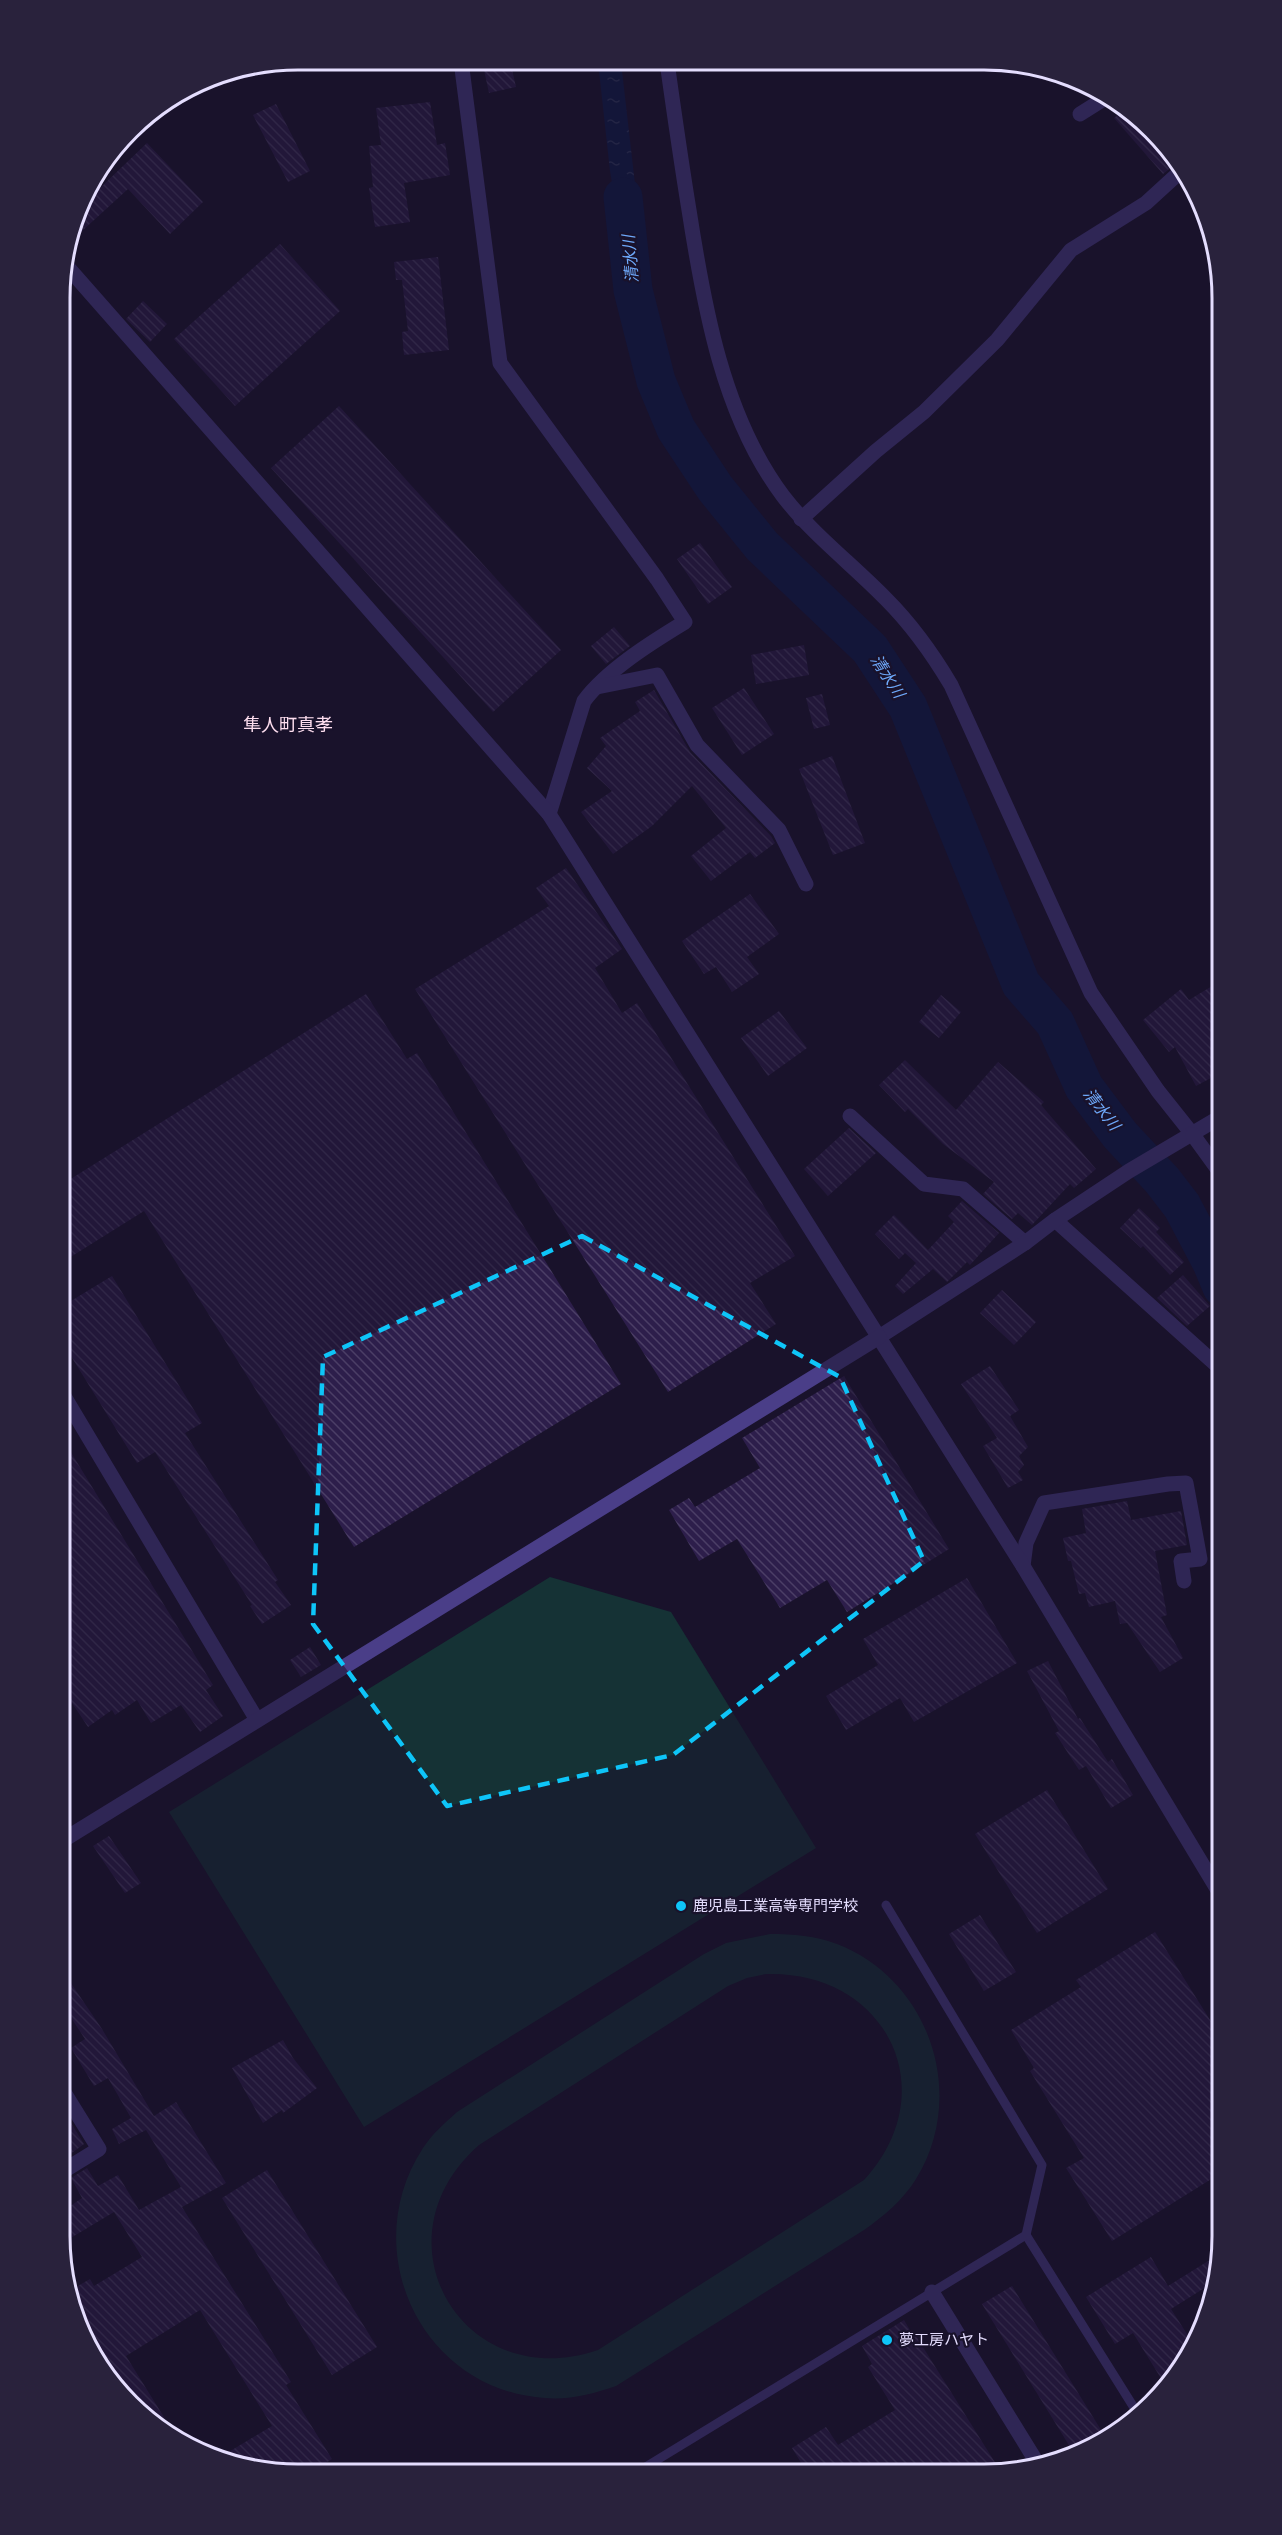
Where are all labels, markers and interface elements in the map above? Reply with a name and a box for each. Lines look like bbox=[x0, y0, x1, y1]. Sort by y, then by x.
water label: 清水川 bbox=[620, 232, 644, 284]
water label: 清水川 bbox=[865, 652, 909, 704]
district label: 隼人町真孝 bbox=[243, 715, 333, 738]
water label: 清水川 bbox=[1078, 1085, 1124, 1137]
place label: 鹿児島工業高等専門学校 bbox=[693, 1898, 858, 1917]
marker: 鹿児島工業高等専門学校 bbox=[674, 1899, 688, 1913]
place label: 夢工房ハヤト bbox=[899, 2332, 989, 2351]
marker: 夢工房ハヤト bbox=[880, 2333, 894, 2347]

